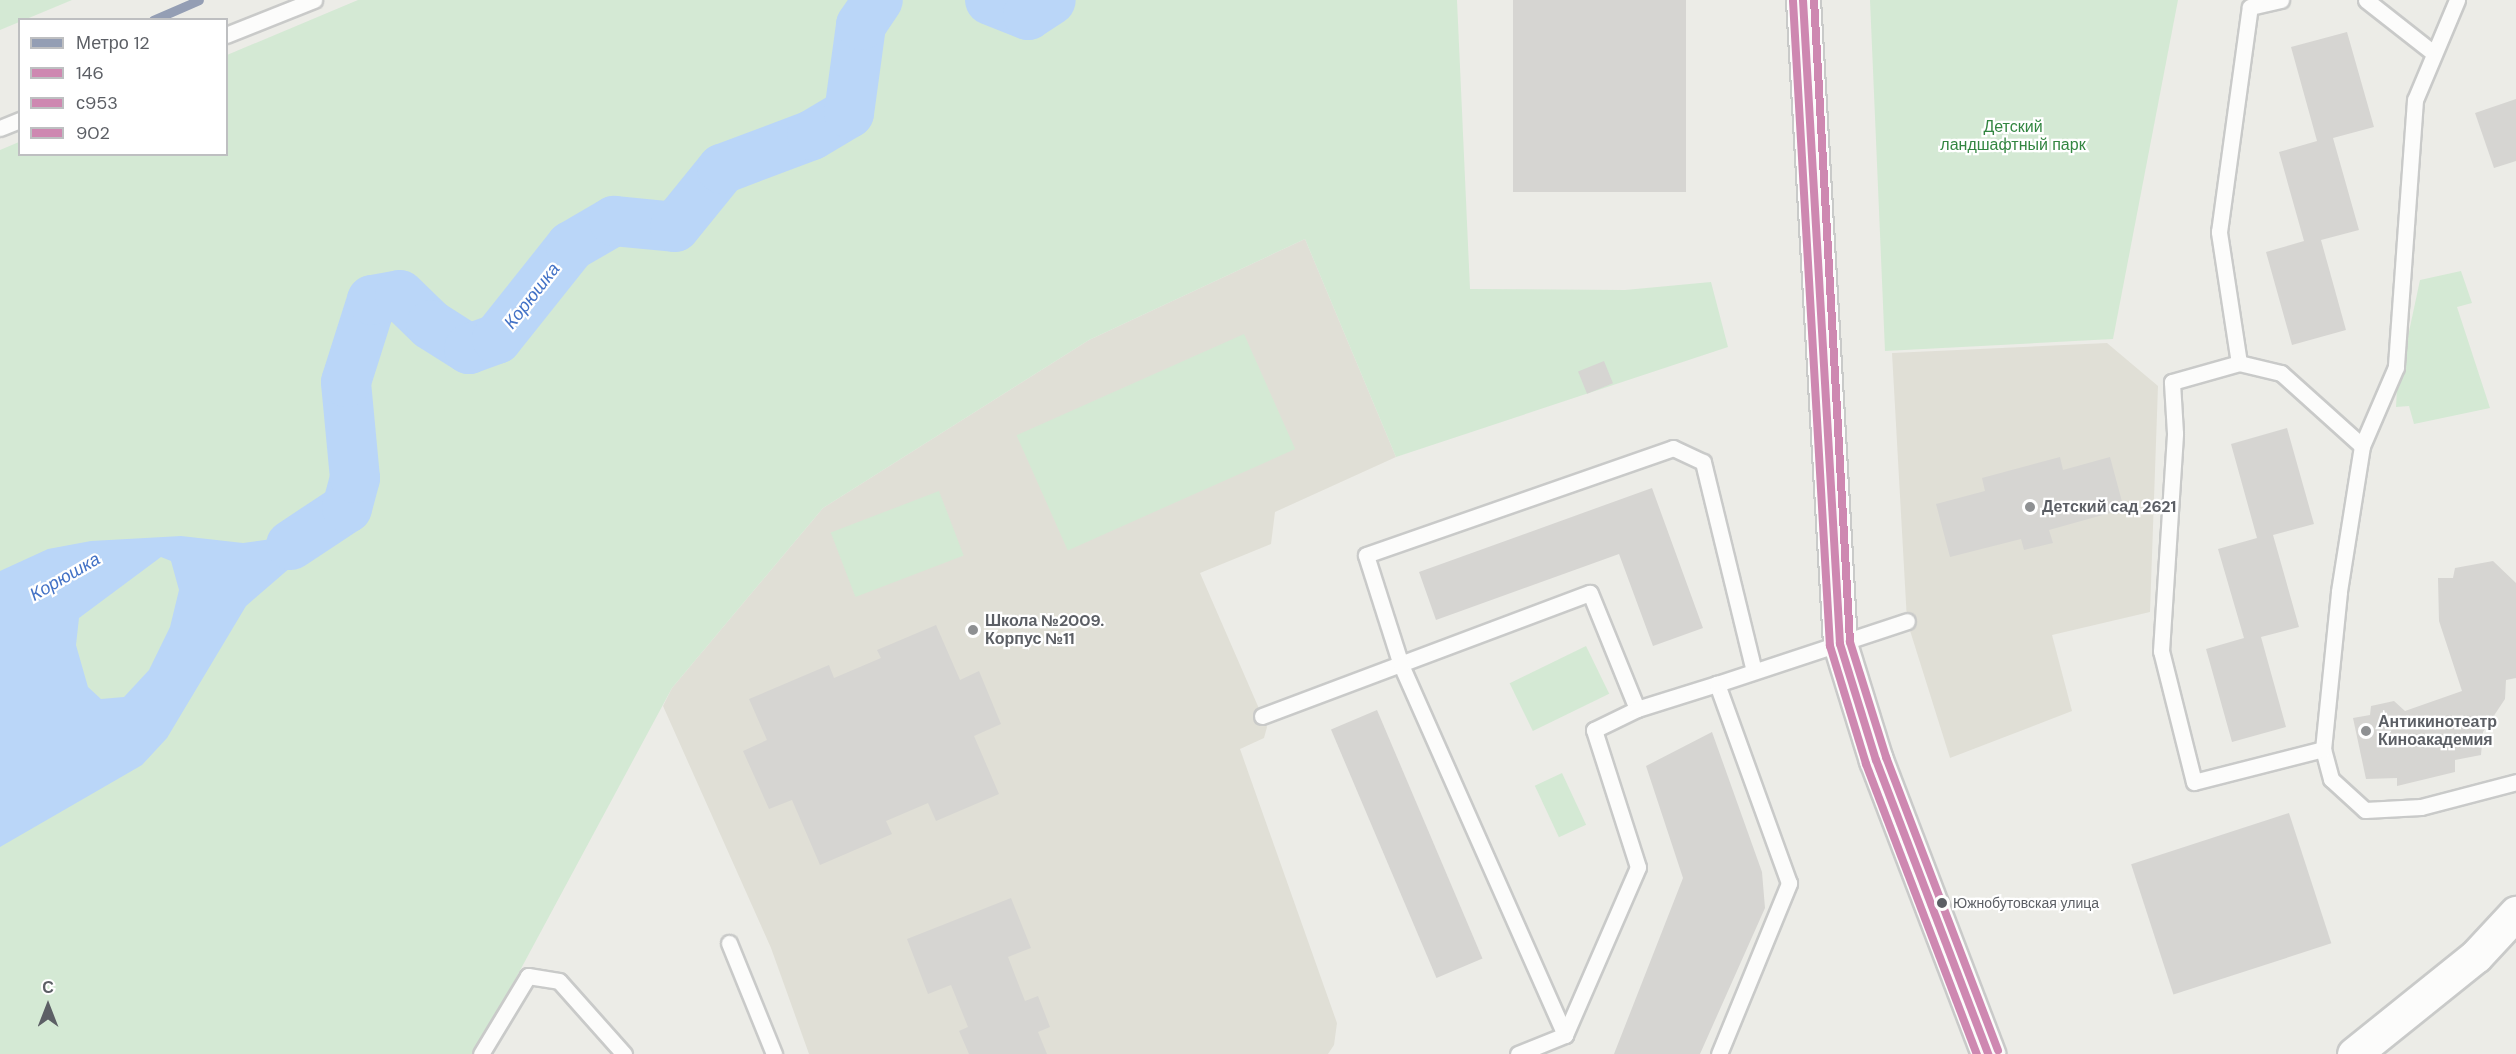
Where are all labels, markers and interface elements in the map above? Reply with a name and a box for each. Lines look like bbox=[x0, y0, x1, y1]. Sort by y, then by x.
legend bbox=[18, 18, 228, 156]
text: Метро 12 bbox=[76, 31, 150, 55]
text: 146 bbox=[76, 61, 104, 85]
text: с953 bbox=[76, 91, 118, 115]
park label: Детский ландшафтный парк bbox=[1940, 117, 2086, 155]
text: 902 bbox=[76, 121, 110, 145]
water label: Корюшка bbox=[500, 259, 564, 333]
place label: Детский сад 2621 bbox=[2042, 497, 2176, 517]
marker: Детский сад 2621 bbox=[2023, 500, 2037, 514]
water label: Корюшка bbox=[26, 548, 104, 606]
place label: Школа №2009. Корпус №11 bbox=[985, 611, 1105, 649]
marker: Школа №2009. Корпус №11 bbox=[966, 623, 980, 637]
place label: Антикинотеатр Киноакадемия bbox=[2378, 712, 2497, 750]
marker: Антикинотеатр Киноакадемия bbox=[2359, 724, 2373, 738]
place label: Южнобутовская улица bbox=[1953, 895, 2099, 911]
marker: Южнобутовская улица bbox=[1936, 897, 1948, 909]
north arrow bbox=[18, 976, 78, 1036]
text: С bbox=[42, 977, 54, 998]

